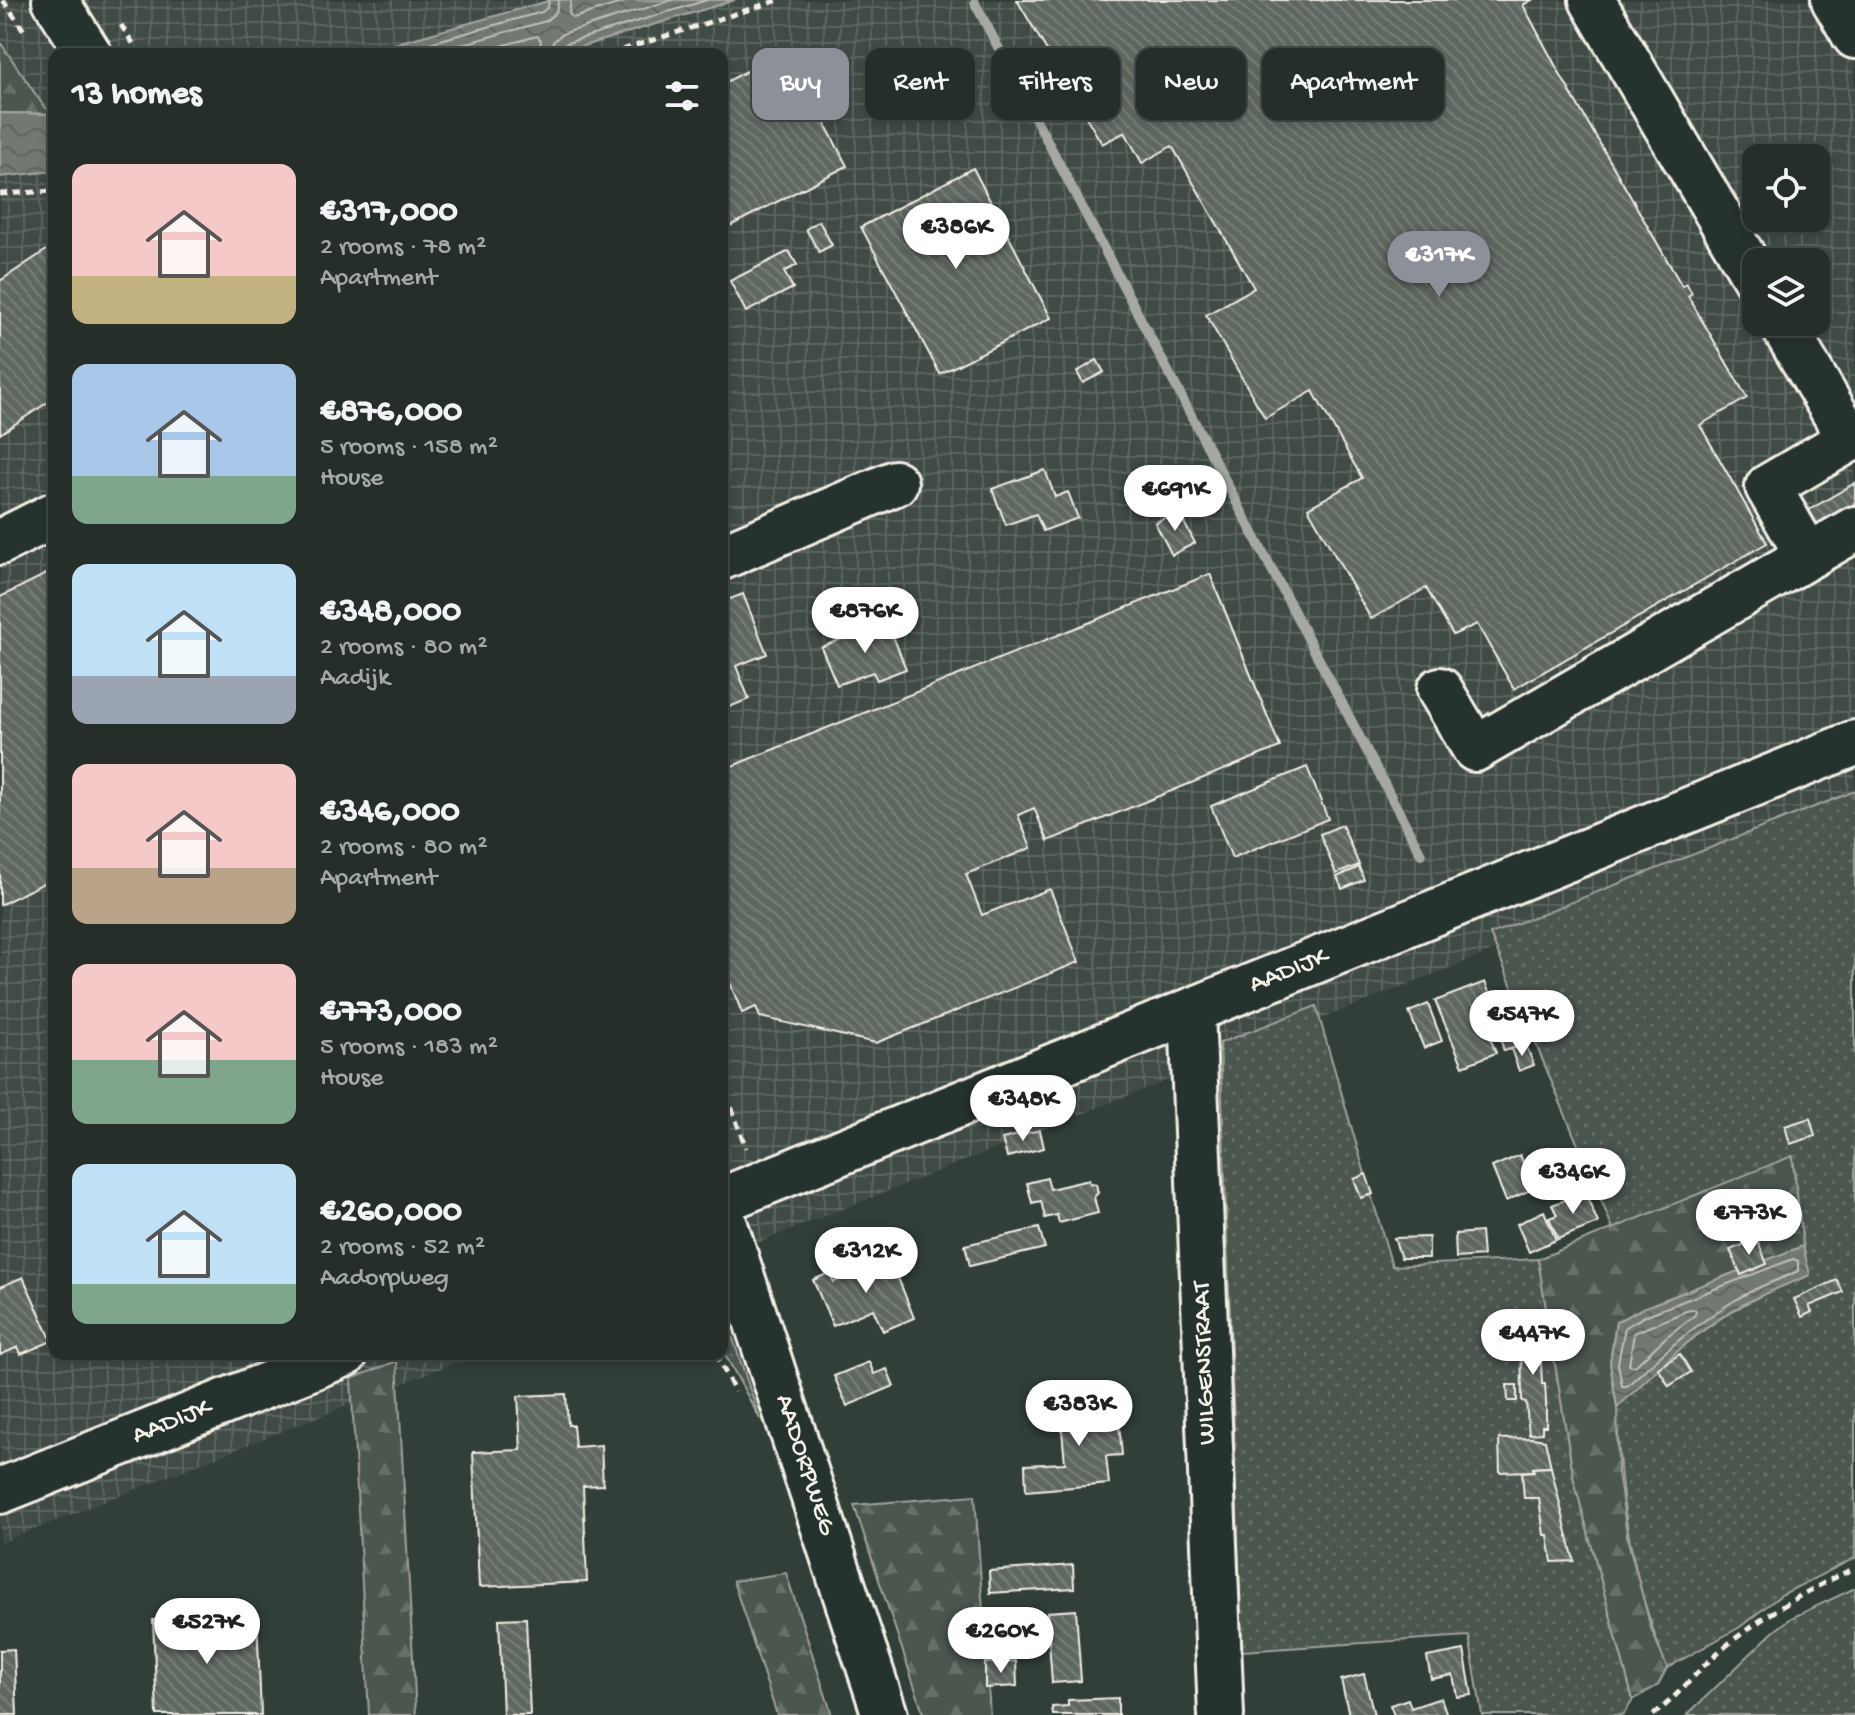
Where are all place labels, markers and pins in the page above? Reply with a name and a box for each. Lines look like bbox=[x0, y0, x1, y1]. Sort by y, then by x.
pin: €386K bbox=[900, 203, 1012, 271]
pin: €317K bbox=[1383, 231, 1495, 299]
pin: €691K bbox=[1119, 465, 1231, 533]
pin: €876K bbox=[809, 587, 921, 655]
pin: €547K bbox=[1466, 990, 1578, 1058]
pin: €348K bbox=[967, 1075, 1079, 1143]
pin: €346K bbox=[1517, 1148, 1629, 1216]
pin: €773K bbox=[1693, 1189, 1805, 1257]
pin: €312K bbox=[810, 1227, 922, 1295]
pin: €447K bbox=[1477, 1309, 1589, 1377]
pin: €383K bbox=[1023, 1380, 1135, 1448]
pin: €527K bbox=[151, 1598, 263, 1666]
pin: €260K bbox=[945, 1607, 1057, 1675]

